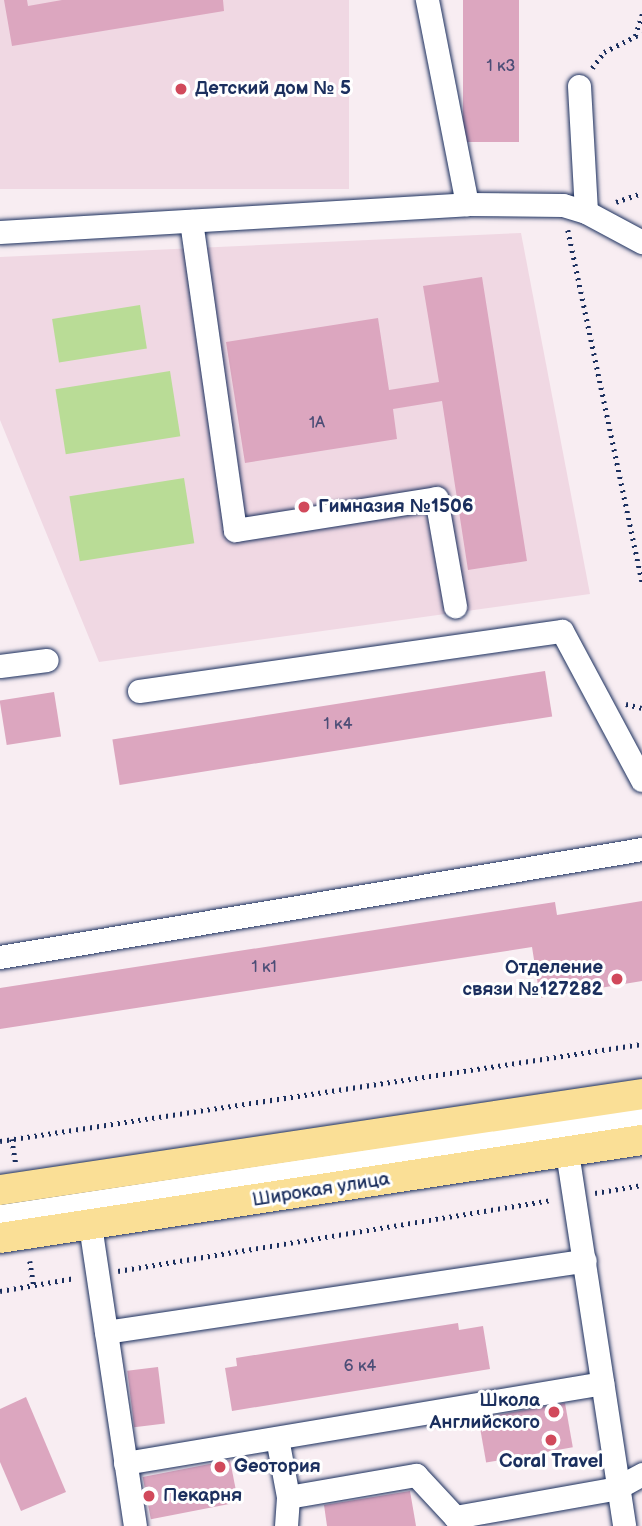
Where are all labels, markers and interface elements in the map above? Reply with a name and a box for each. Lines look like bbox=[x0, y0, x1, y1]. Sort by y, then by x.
house number: 1 к3 bbox=[487, 57, 515, 77]
place label: Детский дом № 5 bbox=[195, 78, 351, 100]
marker: Детский дом № 5 bbox=[173, 81, 189, 97]
house number: 1А bbox=[309, 414, 325, 434]
place label: Гимназия №1506 bbox=[318, 496, 473, 518]
marker: Гимназия №1506 bbox=[296, 499, 312, 515]
house number: 1 к4 bbox=[324, 715, 352, 735]
place label: Отделение связи №127282 bbox=[462, 957, 603, 1001]
house number: 1 к1 bbox=[251, 958, 277, 978]
marker: Отделение связи №127282 bbox=[609, 971, 625, 987]
street label: Широкая улица bbox=[251, 1168, 391, 1212]
house number: 6 к4 bbox=[344, 1357, 376, 1377]
place label: Школа Английского bbox=[430, 1390, 540, 1434]
marker: Школа Английского bbox=[546, 1404, 562, 1420]
marker: Coral Travel bbox=[543, 1432, 559, 1448]
place label: Coral Travel bbox=[499, 1451, 603, 1473]
place label: Gеотория bbox=[234, 1456, 321, 1478]
marker: Gеотория bbox=[212, 1459, 228, 1475]
place label: Пекарня bbox=[163, 1485, 242, 1507]
marker: Пекарня bbox=[141, 1488, 157, 1504]

